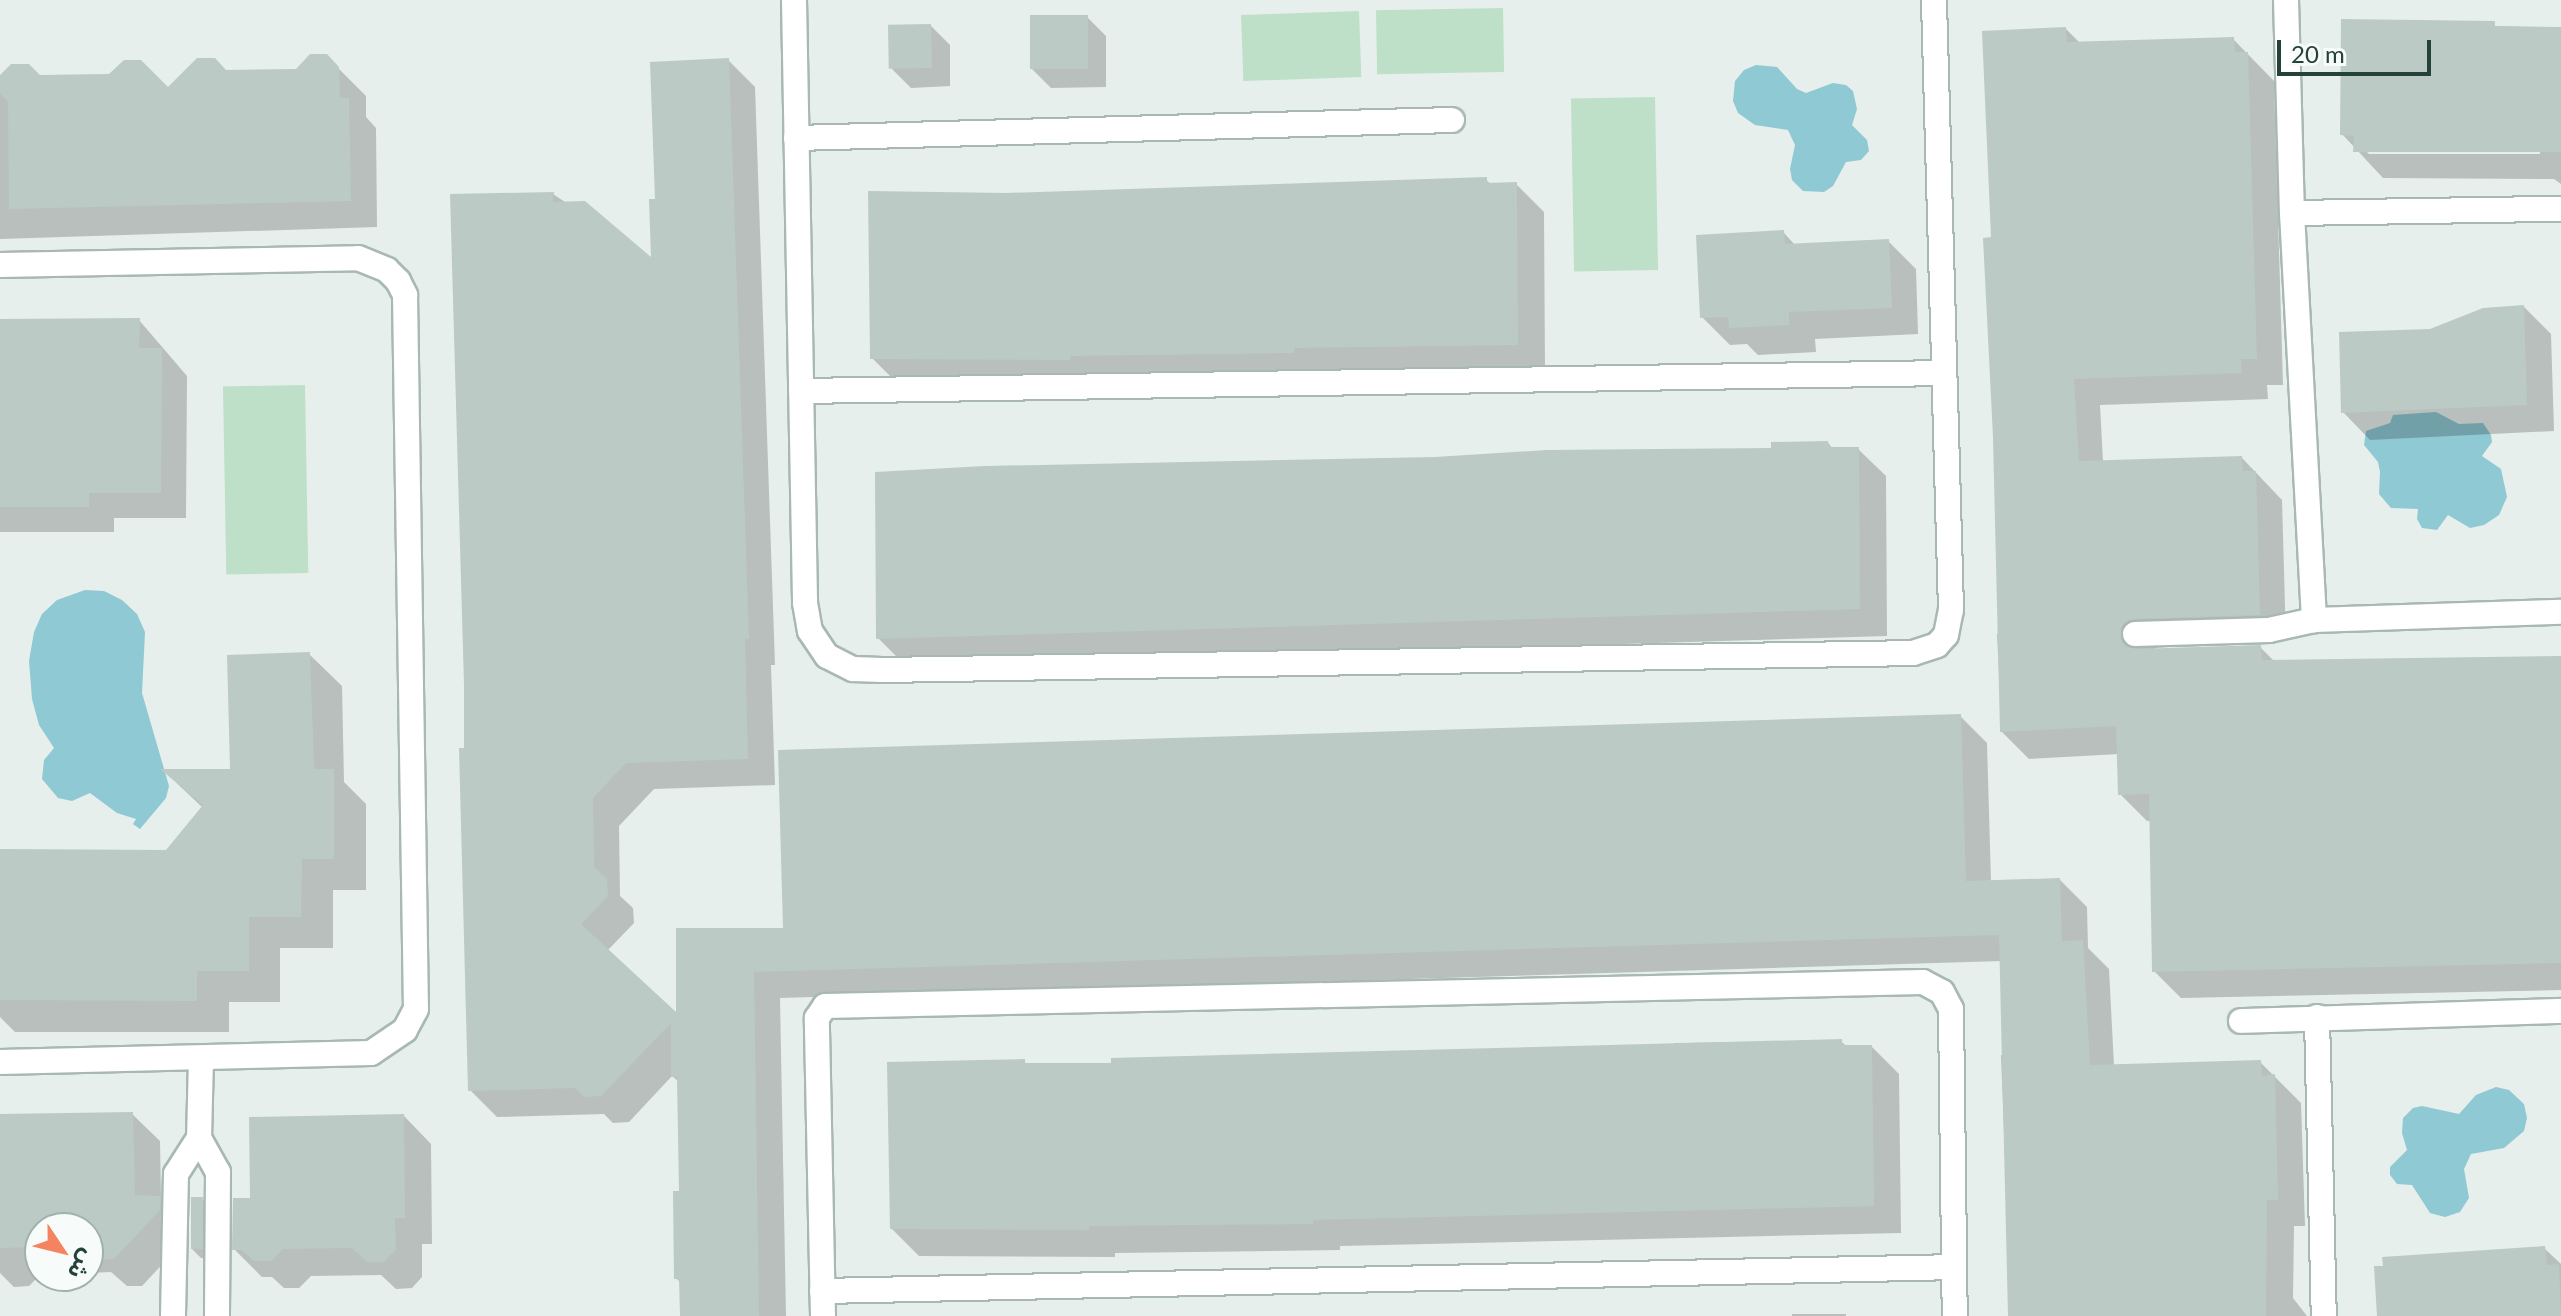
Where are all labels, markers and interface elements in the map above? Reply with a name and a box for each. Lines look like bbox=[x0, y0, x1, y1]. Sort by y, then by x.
scale bar bbox=[2281, 24, 2435, 74]
text: 20 m bbox=[2291, 39, 2345, 68]
north arrow bbox=[24, 1212, 104, 1292]
text: ش bbox=[63, 1245, 102, 1285]

